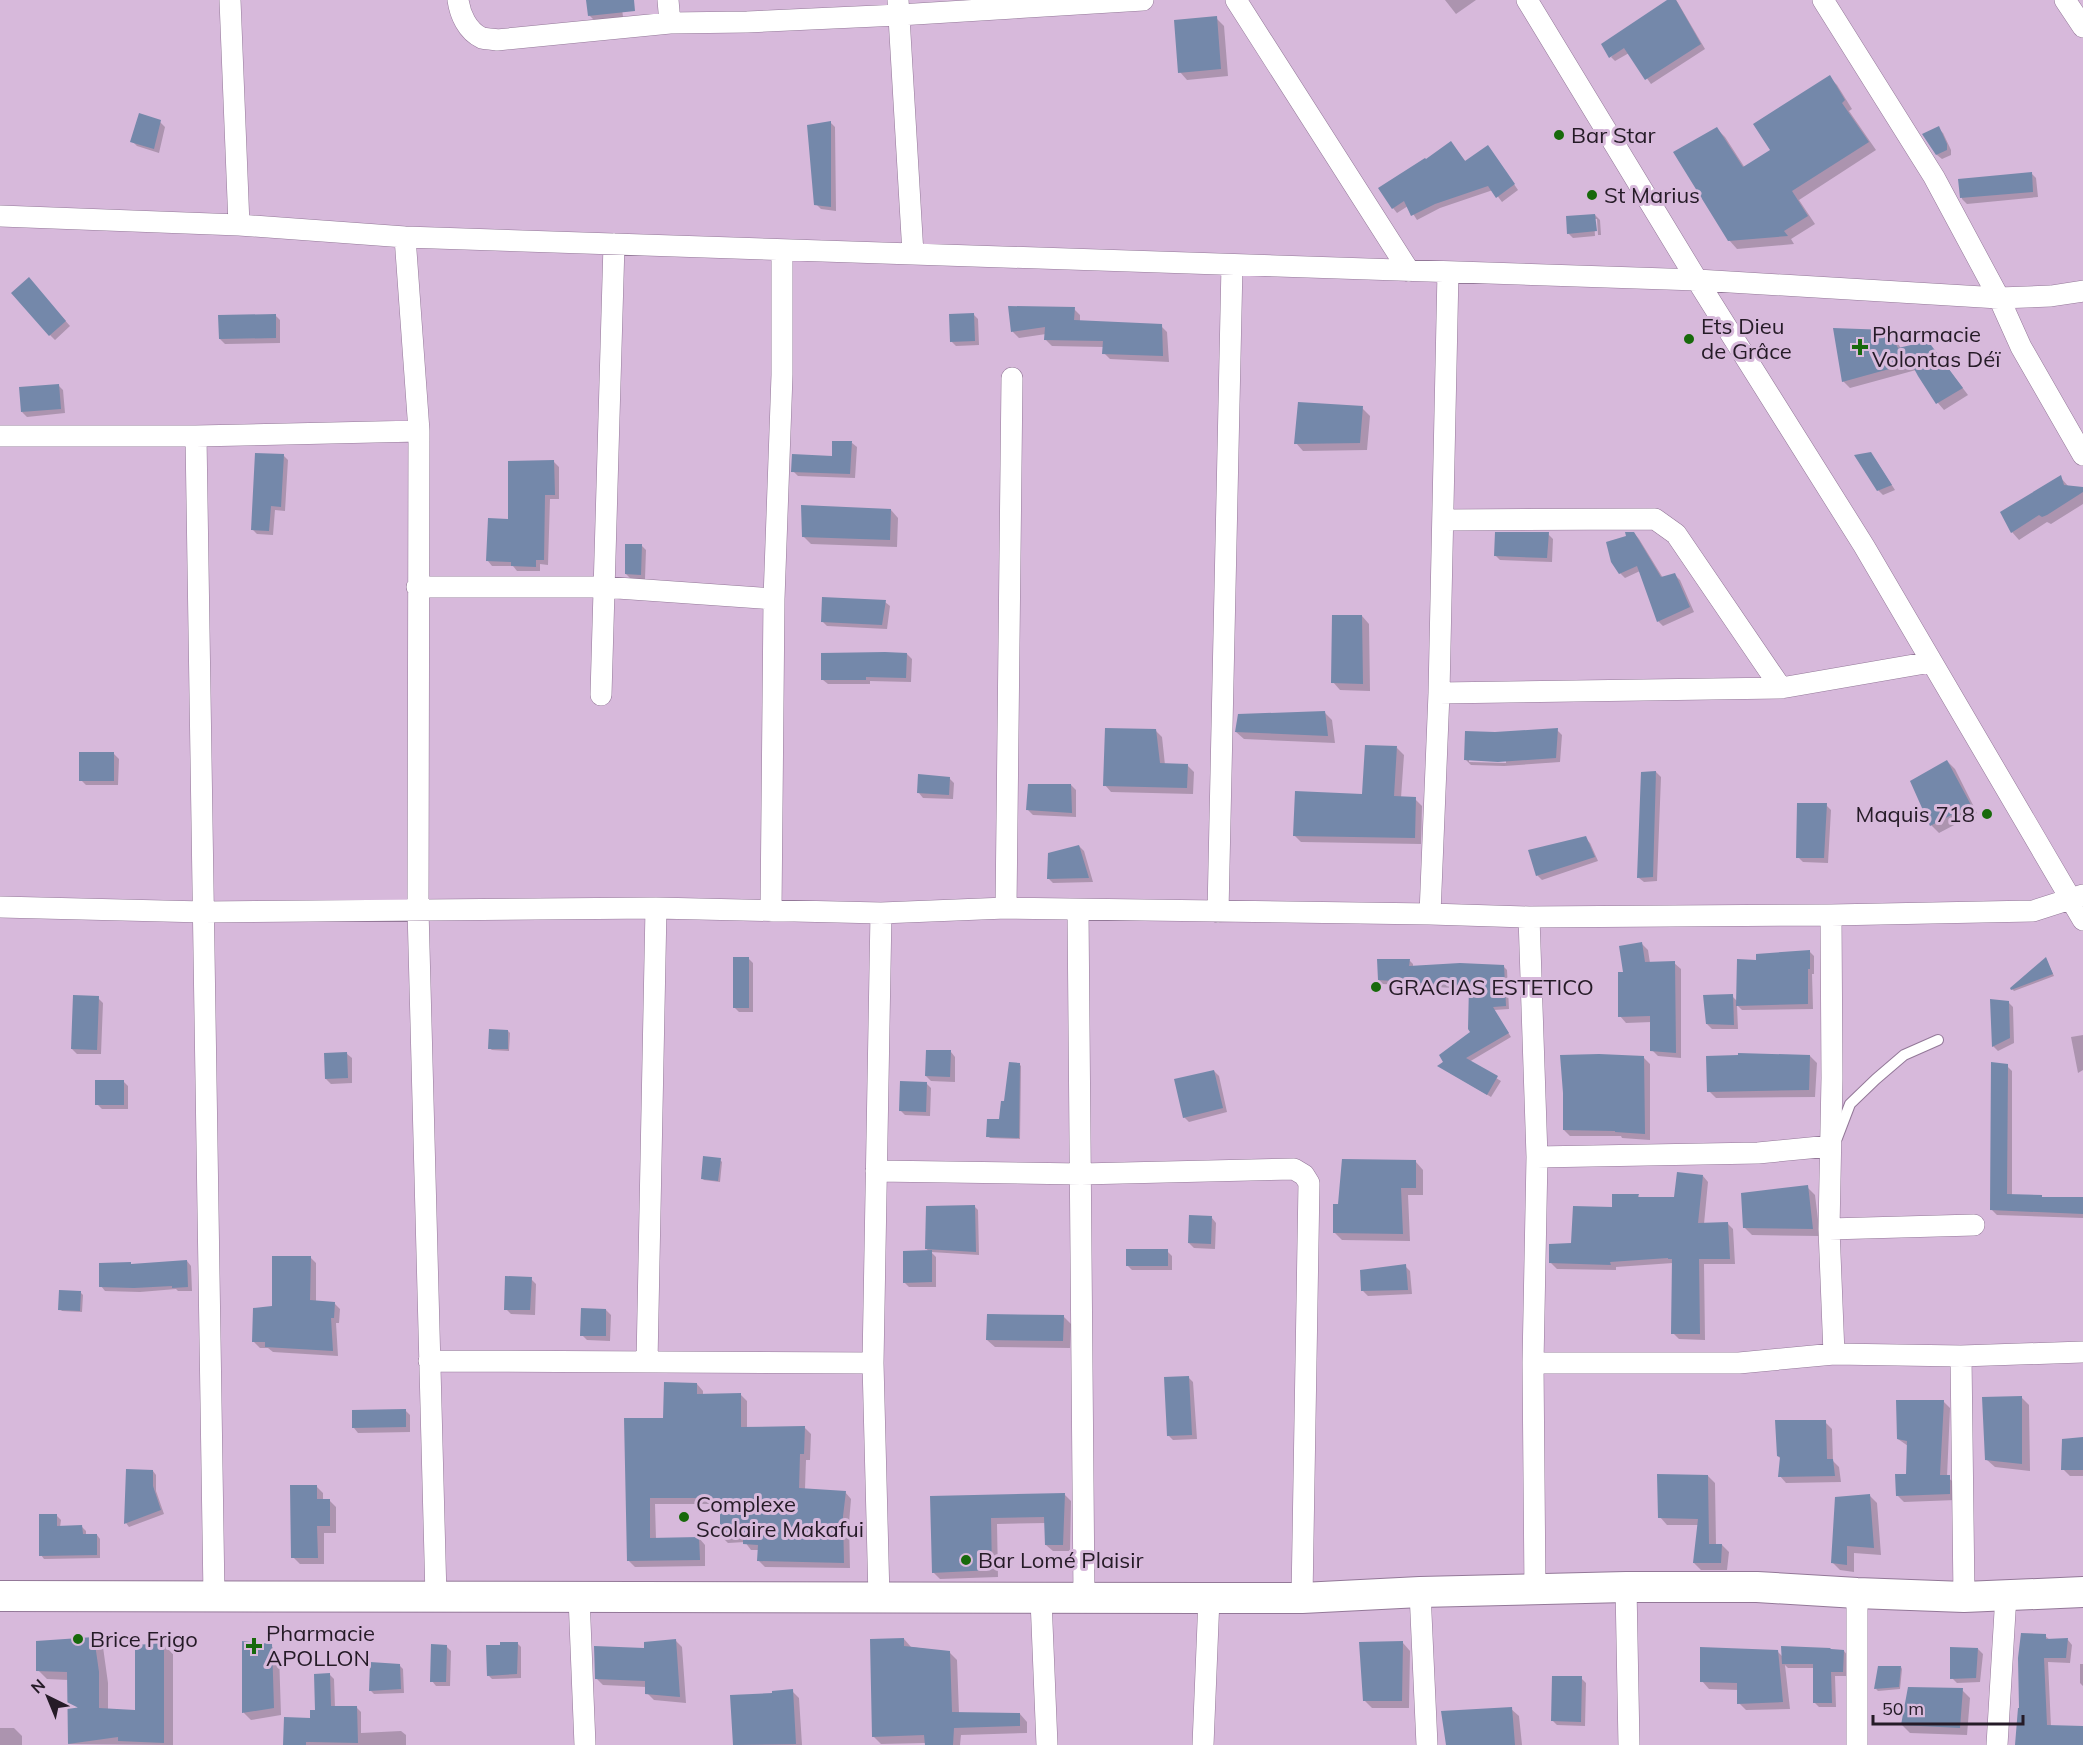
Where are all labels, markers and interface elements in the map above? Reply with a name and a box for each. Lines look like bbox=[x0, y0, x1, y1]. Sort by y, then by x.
place label: Bar Star bbox=[1571, 121, 1655, 149]
marker: Bar Star bbox=[1552, 128, 1566, 142]
place label: St Marius bbox=[1604, 181, 1700, 209]
marker: St Marius bbox=[1585, 188, 1599, 202]
place label: Ets Dieu de Grâce bbox=[1701, 312, 1792, 365]
place label: Pharmacie Volontas Déï bbox=[1872, 320, 2001, 373]
marker: Ets Dieu de Grâce bbox=[1682, 332, 1696, 346]
marker: Pharmacie Volontas Déï bbox=[1853, 340, 1867, 354]
place label: Maquis 718 bbox=[1856, 800, 1975, 828]
marker: Maquis 718 bbox=[1980, 807, 1994, 821]
place label: GRACIAS ESTETICO bbox=[1388, 973, 1594, 1001]
marker: GRACIAS ESTETICO bbox=[1369, 980, 1383, 994]
place label: Complexe Scolaire Makafui bbox=[696, 1490, 864, 1543]
marker: Complexe Scolaire Makafui bbox=[677, 1510, 691, 1524]
place label: Bar Lomé Plaisir bbox=[978, 1546, 1144, 1574]
marker: Bar Lomé Plaisir bbox=[959, 1553, 973, 1567]
place label: Pharmacie APOLLON bbox=[266, 1619, 375, 1672]
place label: Brice Frigo bbox=[90, 1625, 198, 1653]
marker: Brice Frigo bbox=[71, 1632, 85, 1646]
marker: Pharmacie APOLLON bbox=[247, 1639, 261, 1653]
north arrow bbox=[18, 1667, 78, 1727]
text: N bbox=[27, 1675, 49, 1697]
scale bar bbox=[1873, 1688, 2023, 1726]
text: 50 m bbox=[1882, 1697, 1924, 1720]

